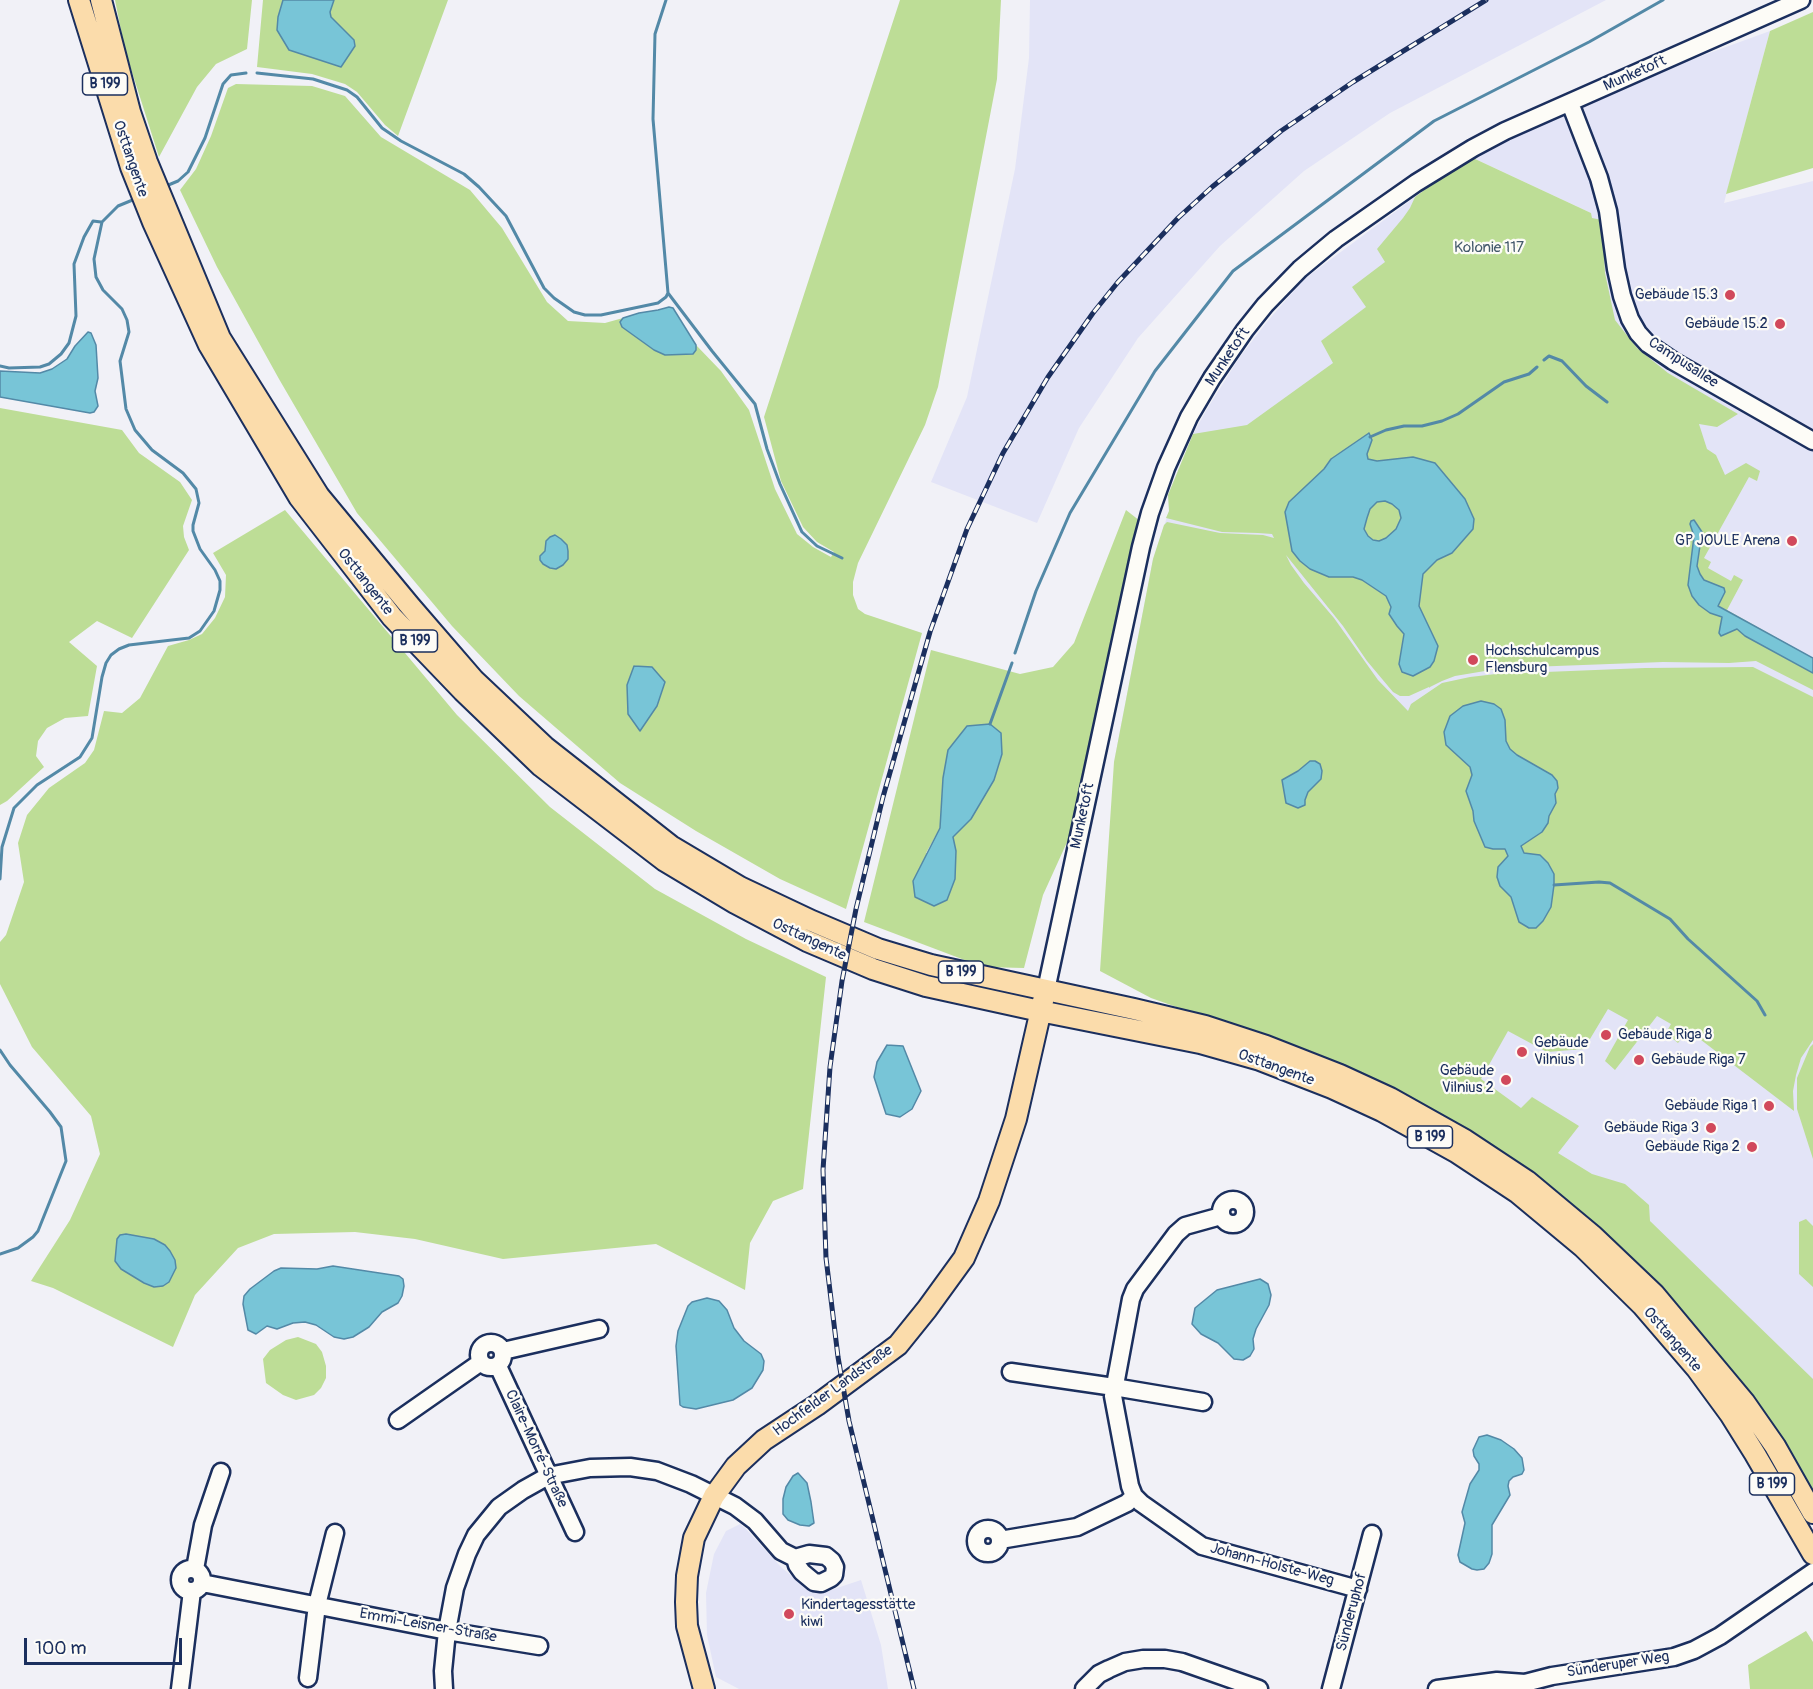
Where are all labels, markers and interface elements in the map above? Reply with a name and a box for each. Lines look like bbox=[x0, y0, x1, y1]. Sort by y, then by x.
street label: Munketoft bbox=[1601, 52, 1669, 96]
road number: B 199 bbox=[82, 73, 128, 95]
street label: Osttangente bbox=[109, 118, 151, 200]
park label: Kolonie 117 bbox=[1454, 239, 1524, 257]
place label: Gebäude 15.3 bbox=[1635, 286, 1718, 304]
marker: Gebäude 15.3 bbox=[1723, 288, 1737, 302]
place label: Gebäude 15.2 bbox=[1685, 315, 1768, 333]
marker: Gebäude 15.2 bbox=[1773, 317, 1787, 331]
street label: Munketoft bbox=[1202, 324, 1254, 390]
street label: Campusallee bbox=[1645, 334, 1721, 392]
place label: GP JOULE Arena bbox=[1675, 532, 1780, 550]
marker: GP JOULE Arena bbox=[1785, 534, 1799, 548]
street label: Osttangente bbox=[333, 545, 397, 619]
road number: B 199 bbox=[392, 630, 438, 652]
place label: Hochschulcampus Flensburg bbox=[1485, 642, 1599, 677]
marker: Hochschulcampus Flensburg bbox=[1466, 653, 1480, 667]
street label: Munketoft bbox=[1067, 781, 1099, 851]
street label: Osttangente bbox=[769, 915, 849, 965]
road number: B 199 bbox=[938, 961, 984, 983]
place label: Gebäude Riga 8 bbox=[1618, 1026, 1712, 1044]
marker: Gebäude Riga 8 bbox=[1599, 1028, 1613, 1042]
place label: Gebäude Vilnius 1 bbox=[1534, 1034, 1588, 1069]
marker: Gebäude Vilnius 1 bbox=[1515, 1045, 1529, 1059]
street label: Osttangente bbox=[1235, 1046, 1317, 1090]
place label: Gebäude Riga 7 bbox=[1651, 1051, 1746, 1069]
marker: Gebäude Riga 7 bbox=[1632, 1053, 1646, 1067]
place label: Gebäude Vilnius 2 bbox=[1440, 1062, 1494, 1097]
marker: Gebäude Vilnius 2 bbox=[1499, 1073, 1513, 1087]
place label: Gebäude Riga 1 bbox=[1664, 1097, 1757, 1115]
marker: Gebäude Riga 1 bbox=[1762, 1099, 1776, 1113]
place label: Gebäude Riga 3 bbox=[1604, 1119, 1699, 1137]
marker: Gebäude Riga 3 bbox=[1704, 1121, 1718, 1135]
road number: B 199 bbox=[1408, 1126, 1452, 1148]
place label: Gebäude Riga 2 bbox=[1645, 1138, 1740, 1156]
marker: Gebäude Riga 2 bbox=[1745, 1140, 1759, 1154]
street label: Osttangente bbox=[1639, 1304, 1705, 1376]
street label: Hochfelder Landstraße bbox=[770, 1342, 896, 1440]
street label: Claire-Morré-Straße bbox=[501, 1387, 571, 1511]
road number: B 199 bbox=[1750, 1473, 1794, 1495]
street label: Johann-Holste-Weg bbox=[1208, 1540, 1336, 1590]
street label: Sünderuphof bbox=[1333, 1571, 1371, 1653]
place label: Kindertagesstätte kiwi bbox=[801, 1596, 915, 1631]
street label: Emmi-Leisner-Straße bbox=[358, 1605, 498, 1647]
marker: Kindertagesstätte kiwi bbox=[782, 1607, 796, 1621]
scale bar bbox=[27, 1626, 184, 1664]
text: 100 m bbox=[35, 1637, 87, 1660]
street label: Sünderuper Weg bbox=[1565, 1648, 1671, 1682]

